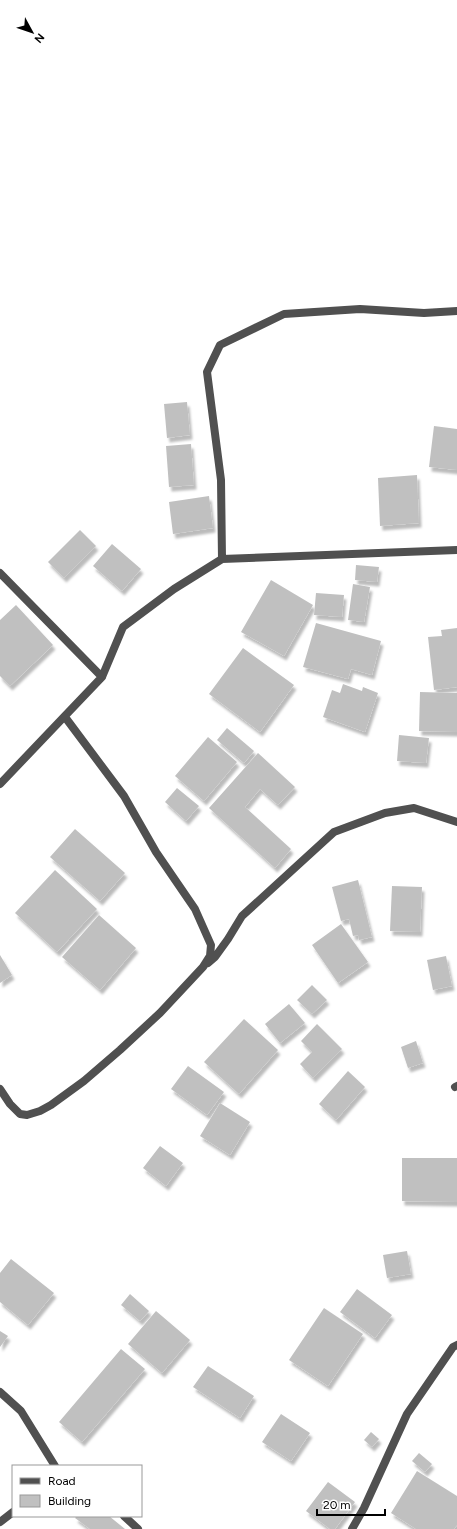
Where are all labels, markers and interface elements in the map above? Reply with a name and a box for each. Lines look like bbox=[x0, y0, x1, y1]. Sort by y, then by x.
north arrow bbox=[12, 12, 52, 52]
text: N bbox=[32, 31, 47, 46]
legend bbox=[12, 1465, 142, 1517]
text: Road bbox=[48, 1474, 76, 1488]
scale bar bbox=[317, 1491, 385, 1517]
text: Building bbox=[48, 1494, 91, 1508]
text: 20 m bbox=[323, 1498, 351, 1512]

